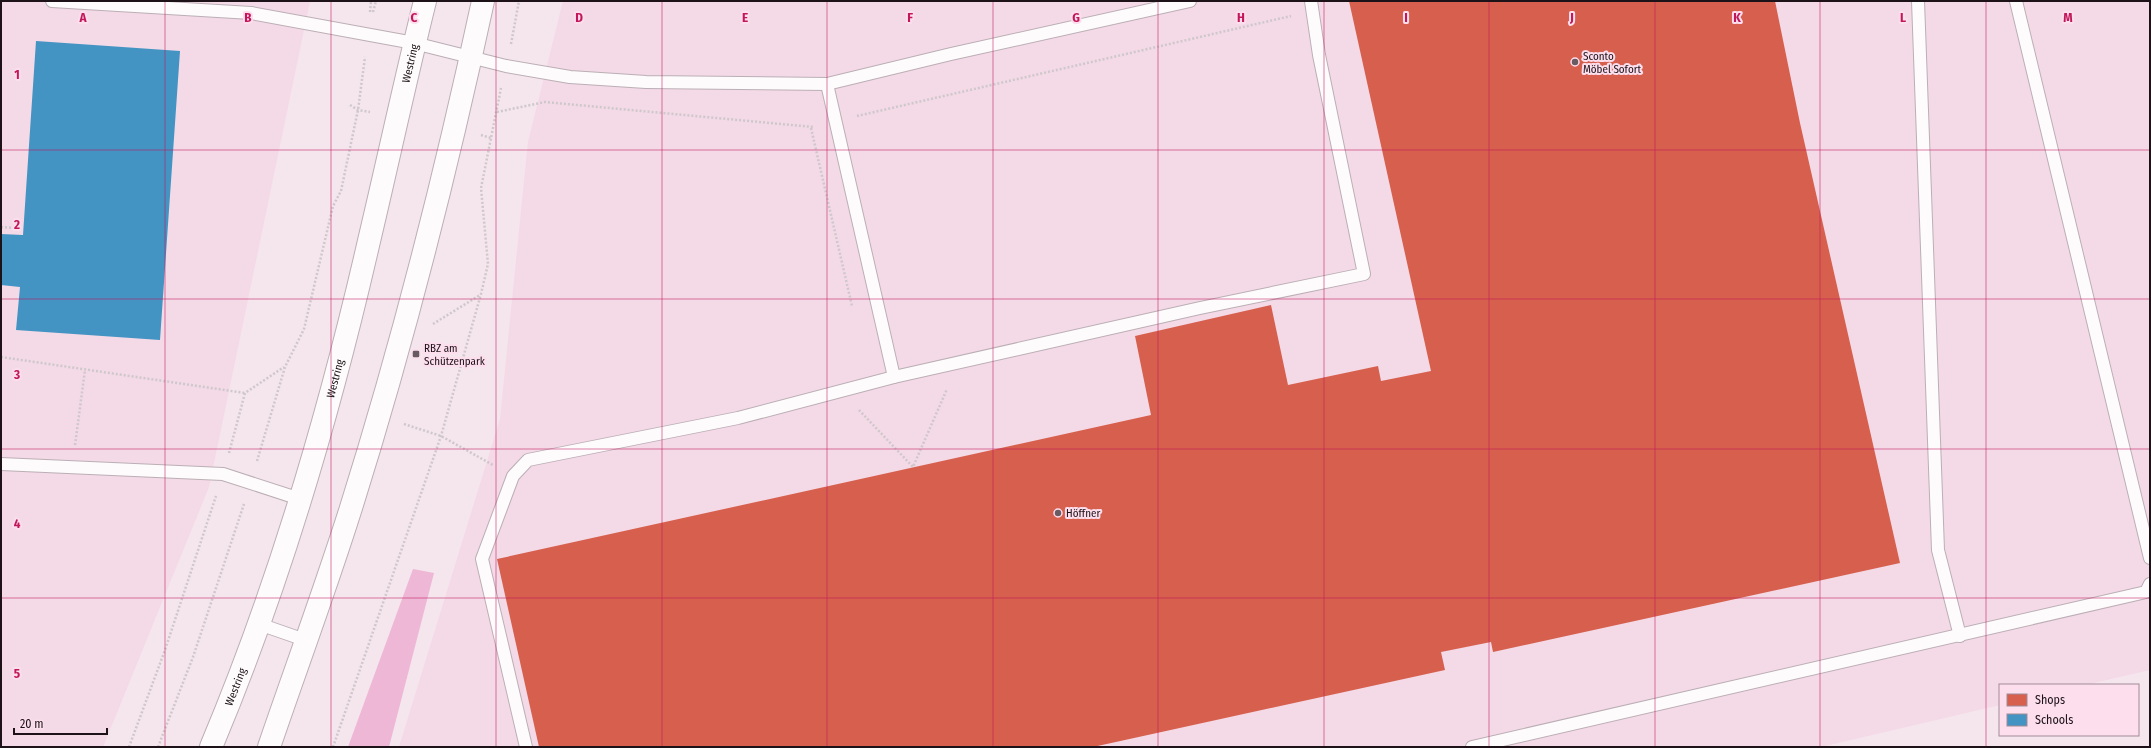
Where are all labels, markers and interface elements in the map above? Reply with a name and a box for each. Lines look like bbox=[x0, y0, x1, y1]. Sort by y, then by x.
text: A bbox=[78, 10, 87, 25]
text: B bbox=[244, 10, 252, 25]
text: C bbox=[411, 10, 418, 25]
text: D bbox=[575, 10, 583, 25]
text: E bbox=[742, 10, 748, 25]
text: F bbox=[907, 10, 913, 25]
text: G bbox=[1072, 10, 1080, 25]
text: H bbox=[1237, 10, 1245, 25]
text: I bbox=[1404, 10, 1408, 25]
text: J bbox=[1569, 10, 1574, 25]
text: K bbox=[1733, 10, 1741, 25]
text: L bbox=[1900, 10, 1906, 25]
text: M bbox=[2063, 10, 2073, 25]
street label: Westring bbox=[399, 42, 421, 84]
place label: Sconto Möbel Sofort bbox=[1583, 50, 1642, 76]
marker: Sconto Möbel Sofort bbox=[1570, 57, 1580, 67]
text: 1 bbox=[14, 67, 20, 82]
text: 2 bbox=[13, 217, 20, 232]
place label: RBZ am Schützenpark bbox=[424, 342, 486, 368]
marker: RBZ am Schützenpark bbox=[411, 349, 421, 359]
street label: Westring bbox=[323, 357, 346, 399]
text: 3 bbox=[13, 367, 20, 382]
place label: Höffner bbox=[1066, 507, 1100, 520]
marker: Höffner bbox=[1053, 508, 1063, 518]
text: 4 bbox=[14, 516, 21, 531]
street label: Westring bbox=[222, 665, 249, 708]
text: 5 bbox=[14, 666, 20, 681]
legend bbox=[1999, 684, 2139, 736]
text: Shops bbox=[2035, 693, 2065, 707]
scale bar bbox=[14, 710, 107, 736]
text: Schools bbox=[2035, 713, 2073, 727]
text: 20 m bbox=[20, 717, 44, 731]

